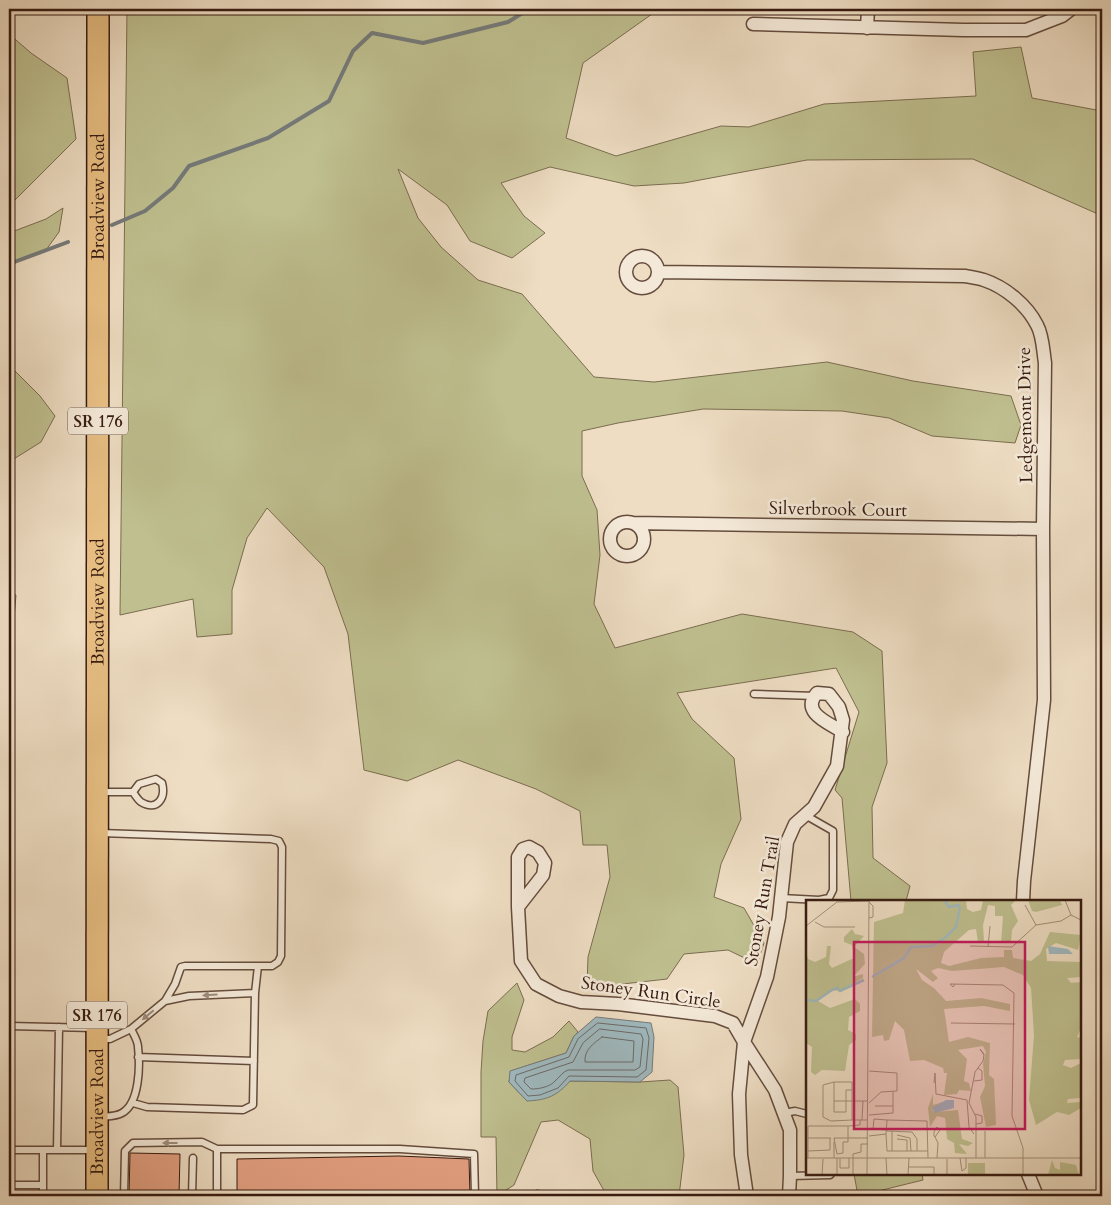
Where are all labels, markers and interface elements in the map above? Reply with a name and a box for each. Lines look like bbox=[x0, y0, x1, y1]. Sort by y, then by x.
street label: Broadview Road bbox=[86, 133, 111, 261]
street label: Ledgemont Drive bbox=[1012, 347, 1039, 483]
road number: SR 176 bbox=[68, 408, 128, 434]
street label: Silverbrook Court bbox=[769, 496, 908, 523]
street label: Broadview Road bbox=[85, 538, 111, 666]
street label: Stoney Run Trail bbox=[739, 834, 786, 968]
inset map bbox=[806, 900, 1081, 1175]
street label: Stoney Run Circle bbox=[579, 970, 722, 1015]
one-way arrow bbox=[202, 992, 218, 1000]
road number: SR 176 bbox=[67, 1002, 127, 1028]
one-way arrow bbox=[141, 1009, 154, 1020]
street label: Broadview Road bbox=[85, 1048, 110, 1176]
one-way arrow bbox=[161, 1139, 177, 1147]

